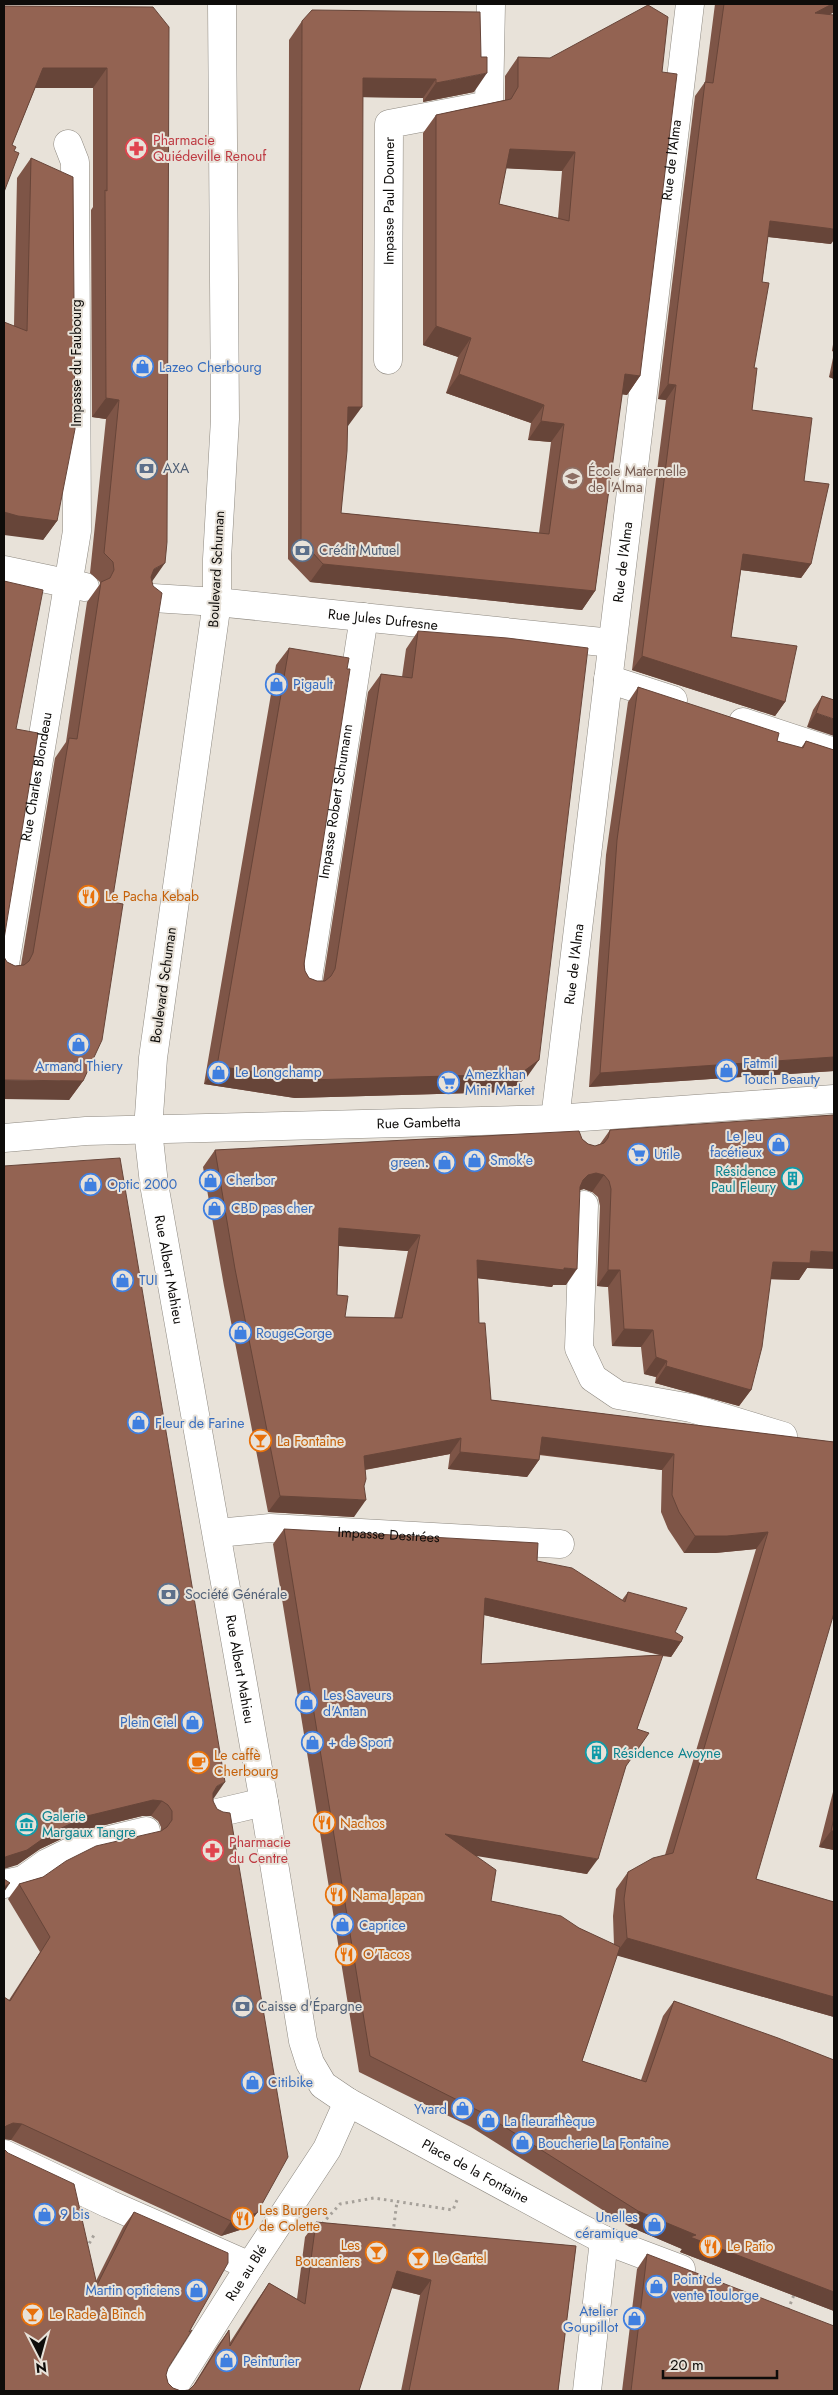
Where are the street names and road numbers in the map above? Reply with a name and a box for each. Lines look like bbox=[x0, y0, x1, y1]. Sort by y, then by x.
street label: Rue de l'Alma bbox=[656, 118, 686, 202]
street label: Impasse Paul Doumer bbox=[378, 137, 399, 265]
street label: Impasse du Faubourg bbox=[66, 299, 86, 427]
street label: Boulevard Schuman bbox=[203, 510, 229, 628]
street label: Rue de l'Alma bbox=[608, 521, 637, 604]
street label: Rue Jules Dufresne bbox=[327, 604, 439, 635]
street label: Rue Charles Blondeau bbox=[16, 711, 57, 843]
street label: Impasse Robert Schumann bbox=[314, 722, 357, 880]
street label: Rue de l'Alma bbox=[559, 923, 589, 1006]
street label: Boulevard Schuman bbox=[145, 926, 181, 1044]
street label: Rue Gambetta bbox=[376, 1111, 461, 1134]
street label: Rue Albert Mahieu bbox=[150, 1213, 189, 1326]
street label: Impasse Destrées bbox=[337, 1522, 441, 1547]
street label: Rue Albert Mahieu bbox=[221, 1613, 260, 1725]
street label: Place de la Fontaine bbox=[418, 2134, 533, 2208]
street label: Rue au Blé bbox=[220, 2241, 271, 2305]

